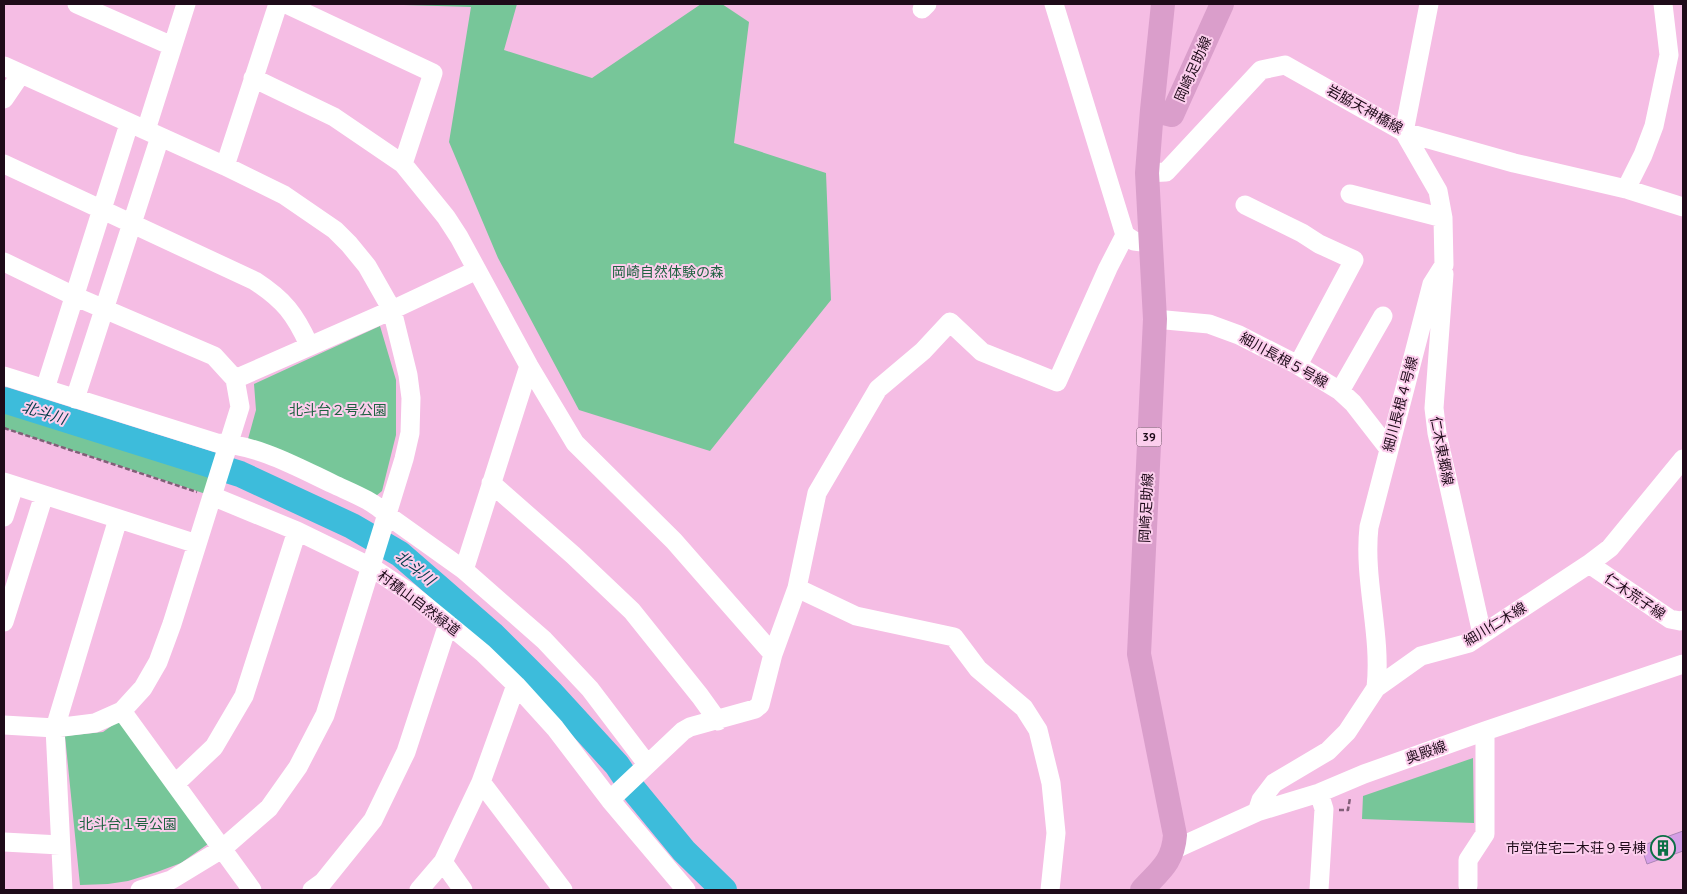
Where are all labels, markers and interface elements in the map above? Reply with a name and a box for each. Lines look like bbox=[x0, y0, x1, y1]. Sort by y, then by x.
street label: 岡崎足助線 bbox=[1171, 33, 1215, 105]
street label: 岩脇天神橋線 bbox=[1324, 81, 1406, 137]
park label: 岡崎自然体験の森 bbox=[612, 263, 724, 281]
street label: 細川長根５号線 bbox=[1237, 328, 1331, 392]
street label: 細川長根４号線 bbox=[1379, 354, 1421, 454]
water label: 北斗川 bbox=[20, 397, 70, 429]
park label: 北斗台２号公園 bbox=[289, 401, 387, 419]
street label: 仁木東郷線 bbox=[1426, 415, 1458, 487]
road number: 39 bbox=[1136, 428, 1162, 447]
street label: 岡崎足助線 bbox=[1135, 473, 1157, 543]
water label: 北斗川 bbox=[392, 546, 440, 590]
street label: 村積山自然緑道 bbox=[374, 566, 464, 640]
street label: 仁木荒子線 bbox=[1601, 569, 1669, 623]
street label: 細川仁木線 bbox=[1460, 598, 1530, 650]
street label: 奥殿線 bbox=[1403, 737, 1449, 767]
park label: 北斗台１号公園 bbox=[79, 815, 177, 833]
building icon: 市営住宅二木荘９号棟 bbox=[1650, 835, 1676, 861]
place label: 市営住宅二木荘９号棟 bbox=[1506, 839, 1646, 857]

